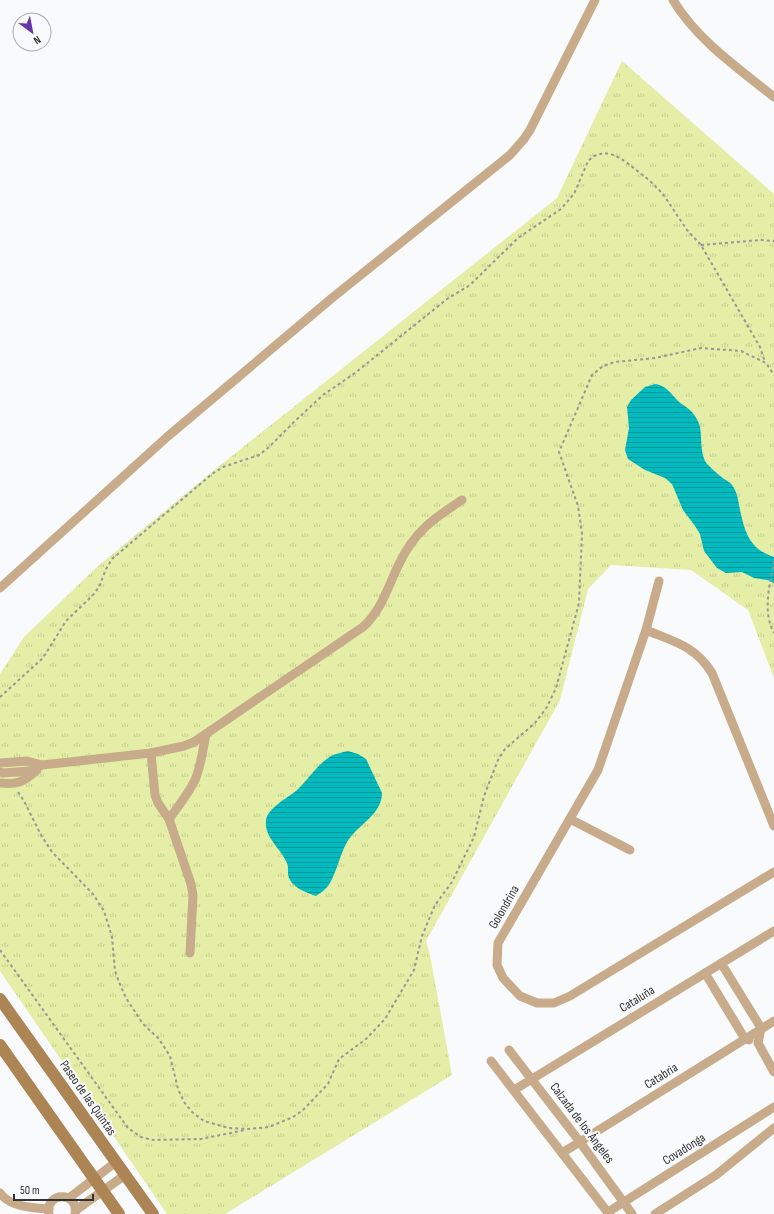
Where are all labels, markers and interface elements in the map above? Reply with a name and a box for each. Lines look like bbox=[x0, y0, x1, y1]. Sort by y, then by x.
north arrow bbox=[12, 12, 52, 52]
text: N bbox=[31, 33, 43, 47]
street label: Golondrina bbox=[485, 882, 523, 932]
street label: Cataluña bbox=[616, 982, 658, 1016]
street label: Paseo de las Quintas bbox=[56, 1057, 120, 1139]
street label: Catabria bbox=[641, 1060, 681, 1092]
street label: Calzada de los Ángeles bbox=[546, 1079, 618, 1167]
street label: Covadonga bbox=[660, 1130, 708, 1168]
scale bar bbox=[14, 1176, 93, 1202]
text: 50 m bbox=[20, 1183, 40, 1198]

